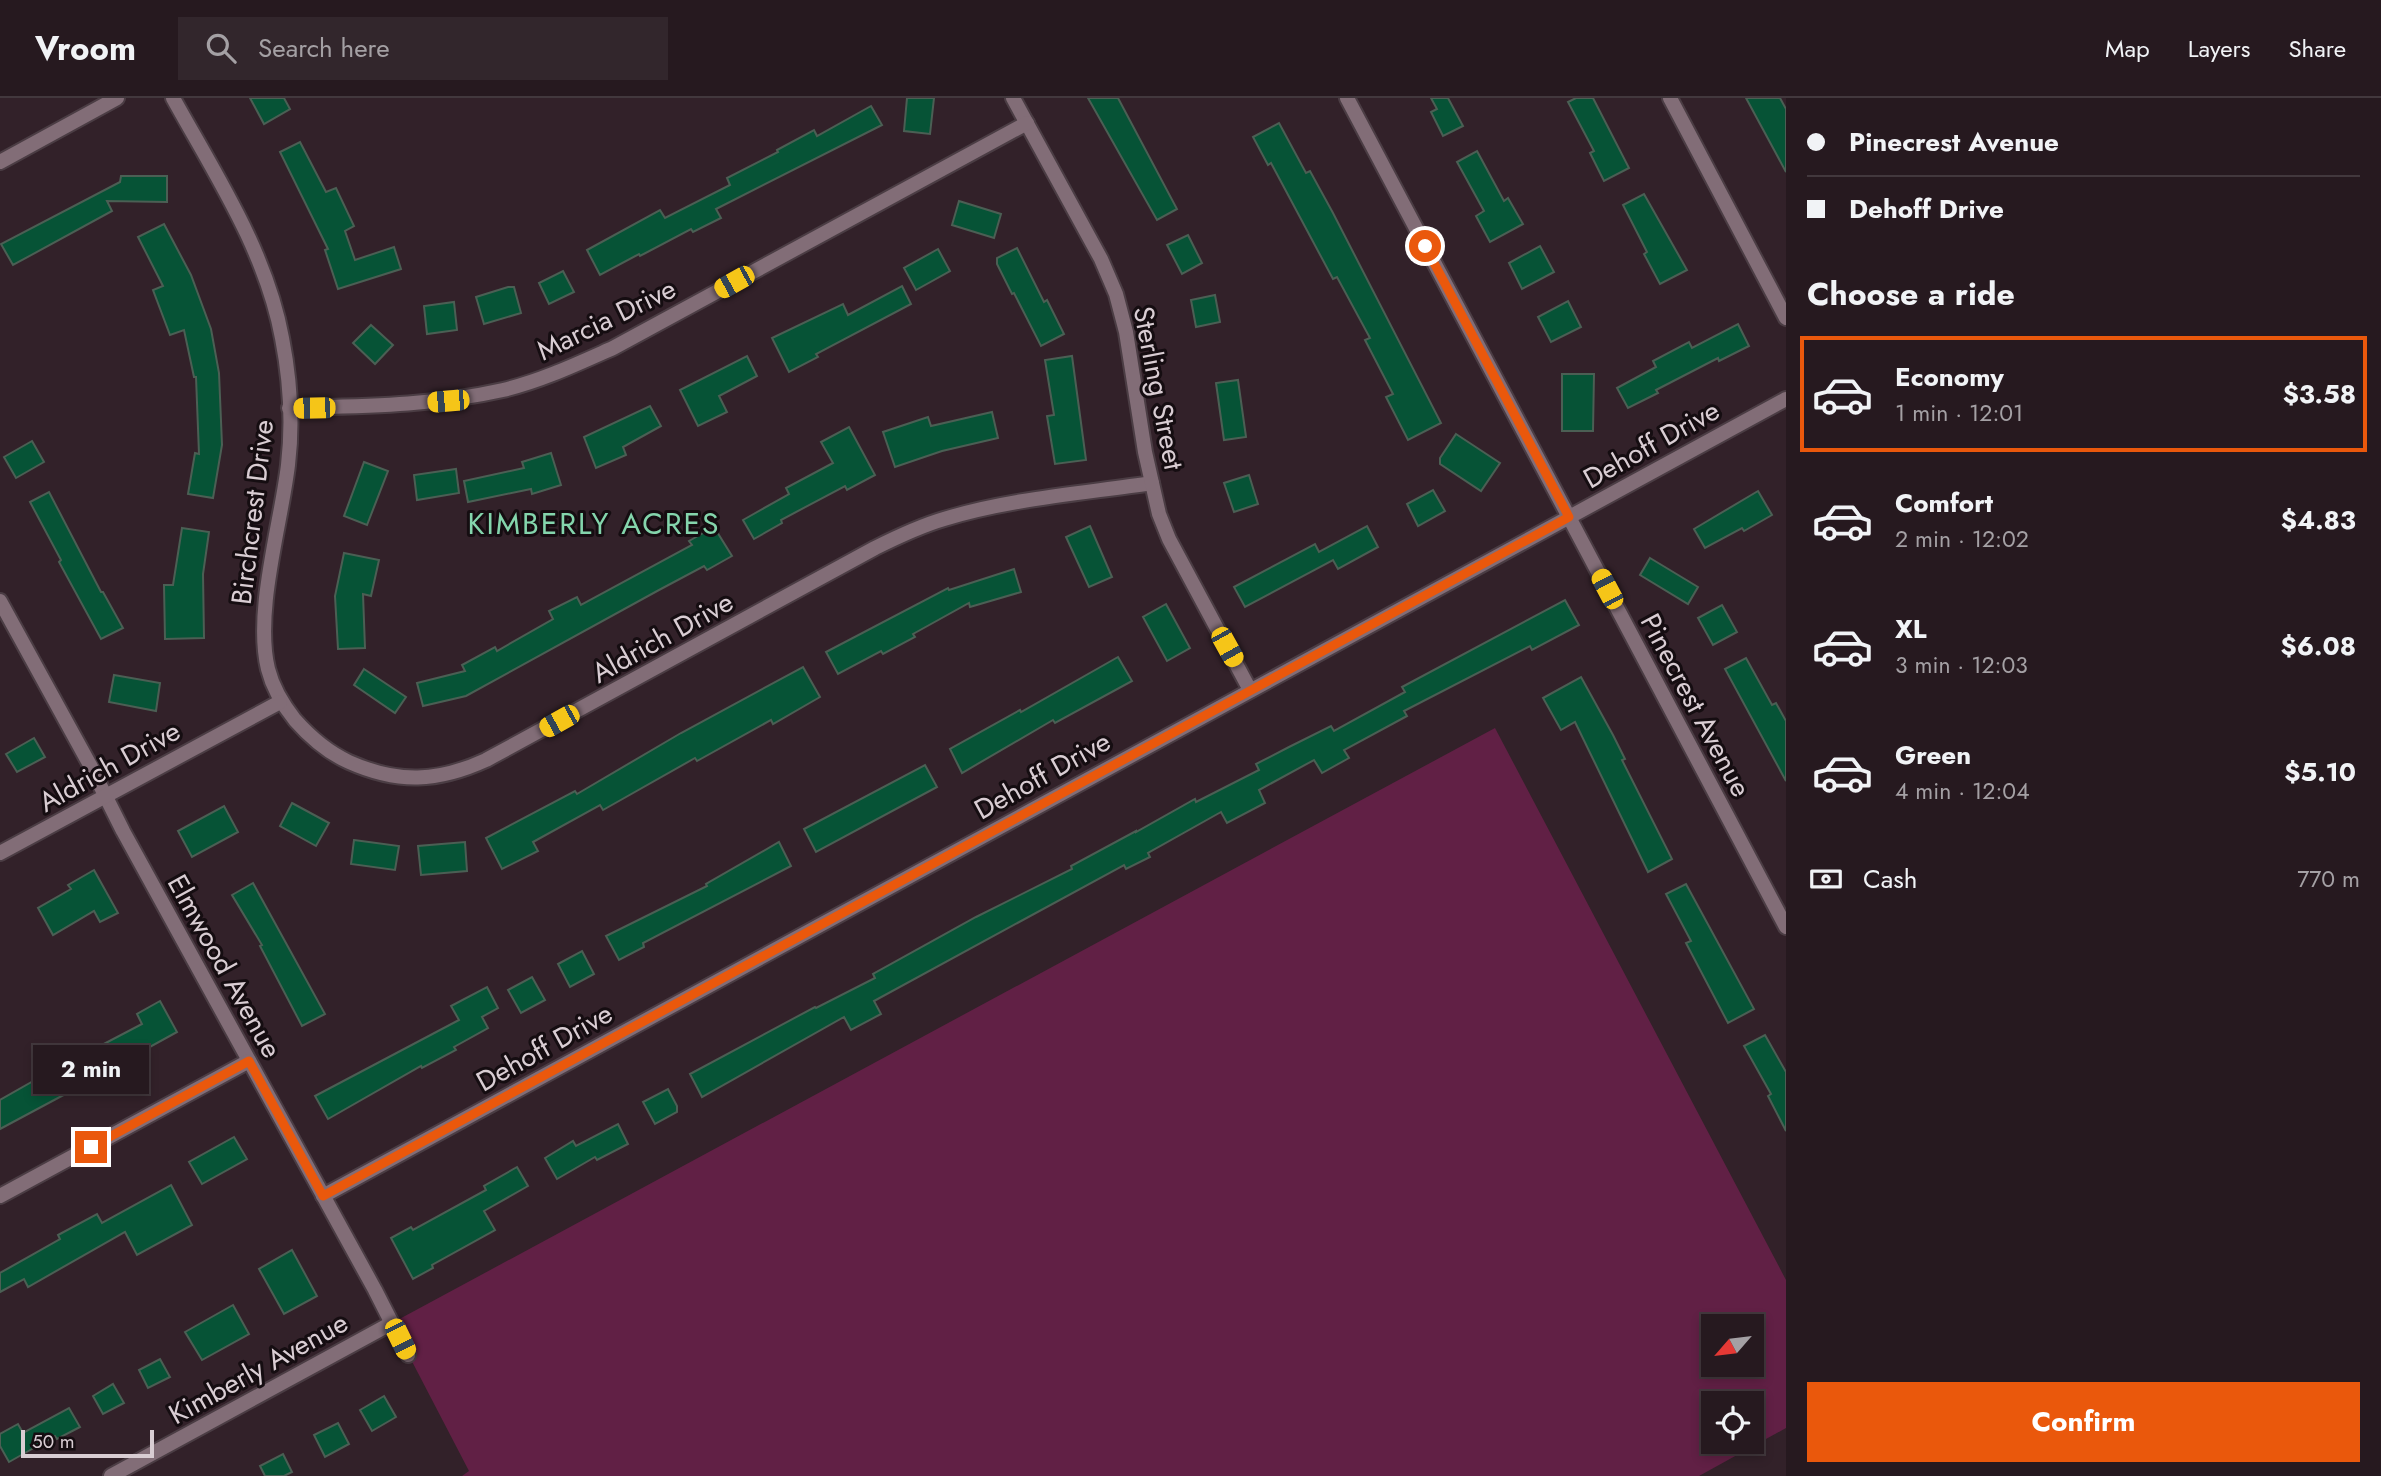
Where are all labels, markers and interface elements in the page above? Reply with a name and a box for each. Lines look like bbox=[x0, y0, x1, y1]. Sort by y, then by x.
search box bbox=[178, 17, 668, 80]
text: Vroom bbox=[35, 25, 136, 72]
icon: search bbox=[202, 29, 240, 67]
text: Search here bbox=[258, 29, 390, 67]
text: Map bbox=[2105, 31, 2150, 66]
text: Layers bbox=[2188, 31, 2250, 66]
text: Share bbox=[2288, 31, 2346, 66]
text: Pinecrest Avenue bbox=[1849, 123, 2059, 161]
text: Dehoff Drive bbox=[1849, 190, 2004, 228]
route start bbox=[1409, 230, 1441, 262]
car bbox=[711, 263, 758, 301]
street label: Marcia Drive bbox=[530, 268, 683, 371]
text: Choose a ride bbox=[1807, 271, 2015, 317]
street label: Sterling Street bbox=[1123, 303, 1194, 474]
text: Economy bbox=[1895, 358, 2004, 396]
icon: car bbox=[1811, 363, 1874, 426]
text: $3.58 bbox=[2283, 375, 2356, 413]
car bbox=[427, 389, 470, 413]
street label: Dehoff Drive bbox=[1576, 390, 1727, 499]
text: 1 min · 12:01 bbox=[1895, 396, 2023, 430]
car bbox=[293, 397, 336, 419]
street label: Birchcrest Drive bbox=[221, 417, 284, 607]
text: Comfort bbox=[1895, 484, 1993, 522]
icon: car bbox=[1811, 489, 1874, 552]
text: $4.83 bbox=[2281, 501, 2356, 539]
district label: KIMBERLY ACRES bbox=[467, 502, 721, 545]
text: 2 min · 12:02 bbox=[1895, 522, 2029, 556]
car bbox=[1588, 566, 1627, 612]
street label: Aldrich Drive bbox=[584, 582, 741, 693]
street label: Pinecrest Avenue bbox=[1630, 606, 1761, 804]
text: XL bbox=[1895, 610, 1927, 648]
icon: car bbox=[1811, 615, 1874, 678]
car bbox=[1208, 624, 1247, 670]
text: $6.08 bbox=[2281, 627, 2356, 665]
text: 3 min · 12:03 bbox=[1895, 648, 2028, 682]
car bbox=[536, 702, 583, 740]
street label: Aldrich Drive bbox=[31, 711, 188, 822]
street label: Dehoff Drive bbox=[967, 721, 1118, 830]
text: Green bbox=[1895, 736, 1971, 774]
icon: car bbox=[1811, 741, 1874, 804]
text: $5.10 bbox=[2284, 753, 2356, 791]
text: 4 min · 12:04 bbox=[1895, 774, 2030, 808]
icon: cash bbox=[1807, 860, 1845, 898]
text: Cash bbox=[1863, 860, 1917, 898]
text: 770 m bbox=[2297, 862, 2360, 896]
street label: Elmwood Avenue bbox=[157, 867, 292, 1066]
street label: Dehoff Drive bbox=[469, 993, 620, 1102]
callout: 2 min bbox=[33, 1046, 149, 1094]
text: 2 min bbox=[61, 1052, 121, 1086]
route end bbox=[75, 1131, 107, 1163]
street label: Kimberly Avenue bbox=[161, 1302, 355, 1435]
north arrow bbox=[1701, 1314, 1764, 1377]
map controls bbox=[1701, 1314, 1764, 1454]
car bbox=[382, 1316, 419, 1362]
button: Confirm bbox=[1807, 1382, 2360, 1462]
button: locate bbox=[1701, 1391, 1764, 1454]
scale bar bbox=[21, 1427, 154, 1459]
text: 50 m bbox=[32, 1428, 75, 1455]

